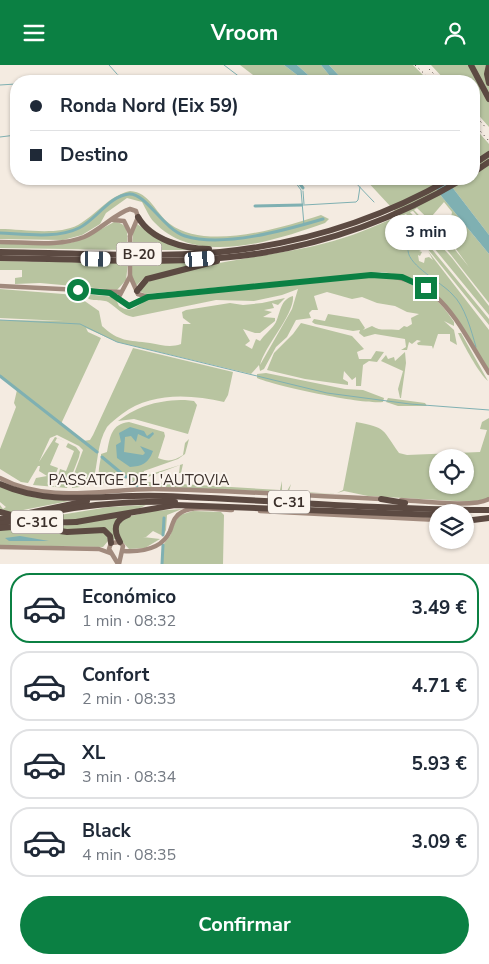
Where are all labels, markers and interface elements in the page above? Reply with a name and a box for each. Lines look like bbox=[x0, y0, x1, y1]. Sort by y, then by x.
text: Vroom bbox=[211, 18, 278, 48]
icon: menu bbox=[20, 19, 48, 47]
icon: person bbox=[441, 19, 469, 47]
text: Ronda Nord (Eix 59) bbox=[60, 93, 239, 119]
text: Destino bbox=[60, 142, 128, 168]
callout: 3 min bbox=[385, 215, 467, 251]
text: 3 min bbox=[405, 221, 447, 243]
road number: B-20 bbox=[116, 243, 162, 265]
car bbox=[184, 250, 215, 268]
car bbox=[80, 251, 111, 267]
route end bbox=[415, 277, 437, 299]
route start bbox=[67, 279, 89, 301]
map controls bbox=[429, 449, 474, 549]
button: locate bbox=[429, 449, 474, 494]
street label: PASSATGE DE L'AUTOVIA bbox=[48, 470, 230, 490]
road number: C-31 bbox=[268, 491, 310, 513]
button: layers bbox=[429, 504, 474, 549]
road number: C-31C bbox=[11, 511, 63, 533]
text: Económico bbox=[82, 584, 176, 610]
icon: car bbox=[22, 586, 67, 631]
text: 3.49 € bbox=[412, 595, 467, 621]
text: 1 min · 08:32 bbox=[82, 610, 176, 632]
text: Confort bbox=[82, 662, 149, 688]
icon: car bbox=[22, 664, 67, 709]
text: 4.71 € bbox=[412, 673, 467, 699]
text: 2 min · 08:33 bbox=[82, 688, 176, 710]
text: XL bbox=[82, 740, 105, 766]
icon: car bbox=[22, 742, 67, 787]
text: 5.93 € bbox=[412, 751, 467, 777]
text: 3 min · 08:34 bbox=[82, 766, 176, 788]
text: Black bbox=[82, 818, 131, 844]
icon: car bbox=[22, 820, 67, 865]
text: 3.09 € bbox=[412, 829, 467, 855]
text: 4 min · 08:35 bbox=[82, 844, 176, 866]
button: Confirmar bbox=[20, 896, 469, 954]

